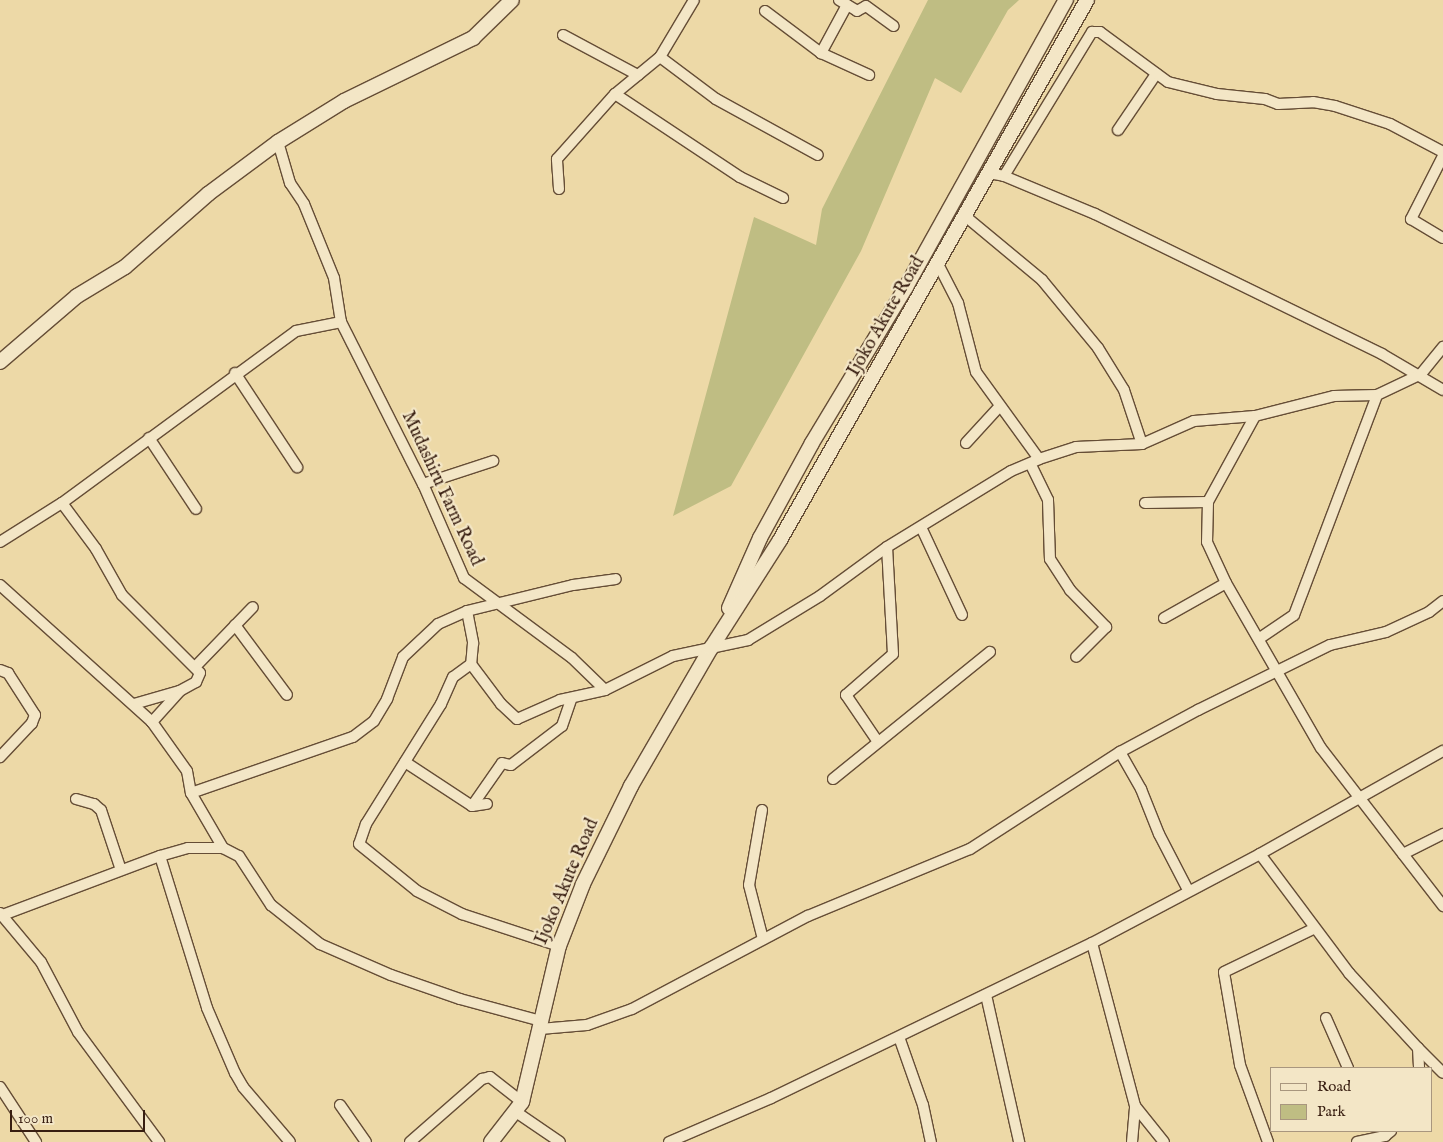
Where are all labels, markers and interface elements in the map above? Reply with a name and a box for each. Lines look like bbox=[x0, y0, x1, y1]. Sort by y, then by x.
street label: Ijoko Akute Road bbox=[844, 253, 930, 381]
street label: Mudashiru Farm Road bbox=[396, 408, 486, 570]
street label: Ijoko Akute Road bbox=[532, 816, 604, 948]
legend bbox=[1270, 1067, 1433, 1132]
text: Road bbox=[1317, 1077, 1351, 1096]
scale bar bbox=[12, 1100, 148, 1132]
text: Park bbox=[1317, 1102, 1346, 1121]
text: 100 m bbox=[18, 1109, 53, 1128]

